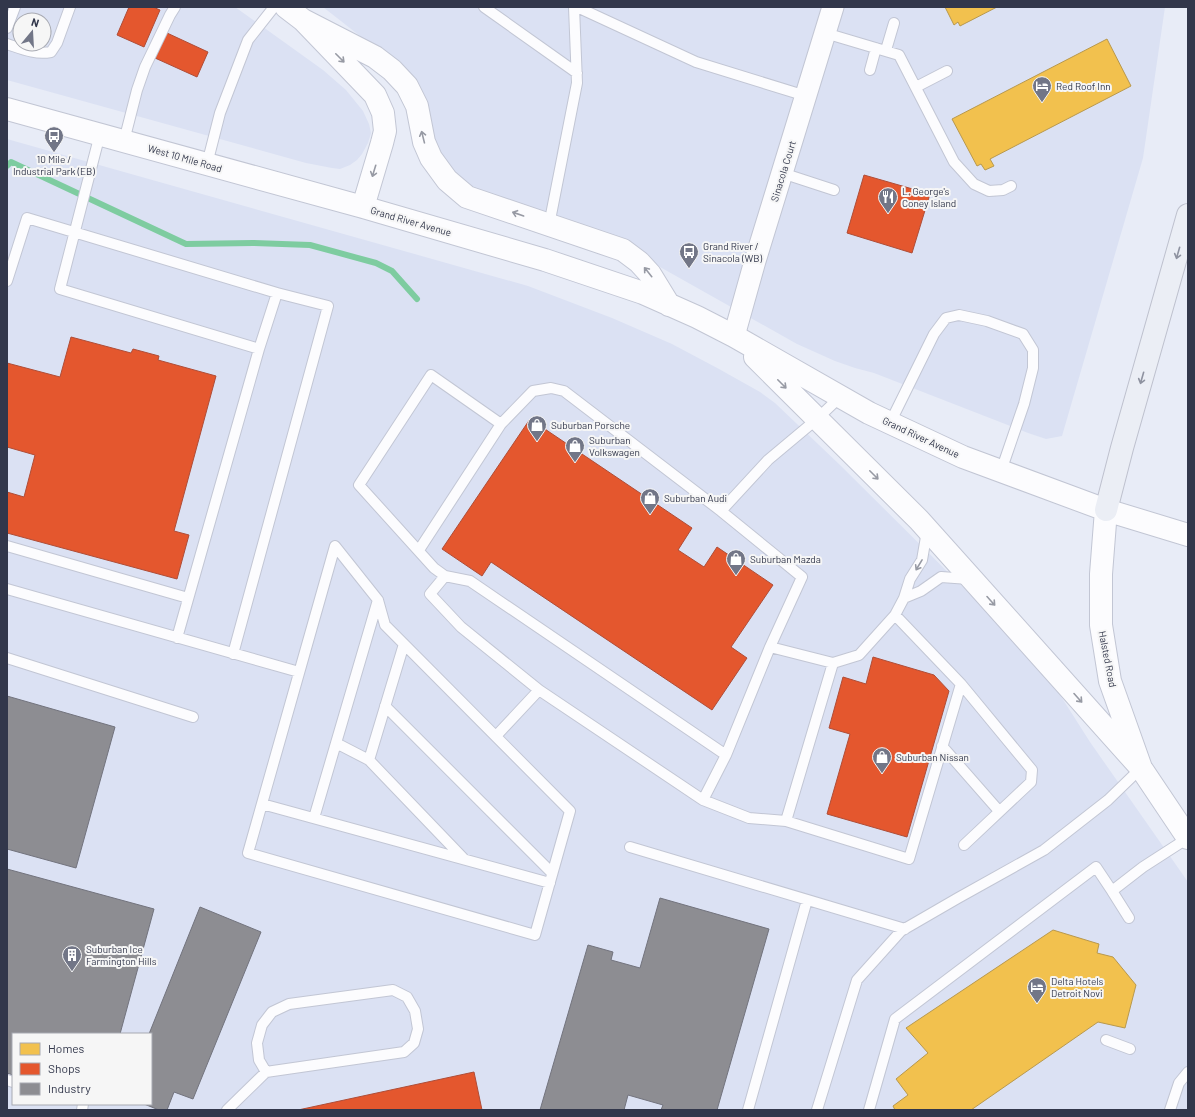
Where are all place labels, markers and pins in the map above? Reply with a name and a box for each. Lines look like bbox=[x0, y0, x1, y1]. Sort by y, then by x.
hotel icon: Red Roof Inn bbox=[1031, 75, 1053, 103]
place label: Red Roof Inn bbox=[1056, 80, 1111, 92]
bus stop icon: 10 Mile / Industrial Park (EB) bbox=[43, 125, 65, 153]
place label: 10 Mile / Industrial Park (EB) bbox=[13, 153, 95, 177]
place label: L. George's Coney Island bbox=[902, 185, 956, 209]
restaurant icon: L. George's Coney Island bbox=[877, 186, 899, 214]
place label: Grand River / Sinacola (WB) bbox=[703, 240, 762, 264]
bus stop icon: Grand River / Sinacola (WB) bbox=[678, 241, 700, 269]
shop icon: Suburban Porsche bbox=[526, 414, 548, 442]
place label: Suburban Porsche bbox=[551, 419, 630, 431]
place label: Suburban Volkswagen bbox=[589, 434, 640, 458]
shop icon: Suburban Volkswagen bbox=[564, 435, 586, 463]
shop icon: Suburban Audi bbox=[639, 487, 661, 515]
place label: Suburban Audi bbox=[664, 492, 727, 504]
shop icon: Suburban Mazda bbox=[725, 548, 747, 576]
place label: Suburban Mazda bbox=[750, 553, 821, 565]
shop icon: Suburban Nissan bbox=[871, 746, 893, 774]
place label: Suburban Nissan bbox=[896, 751, 969, 763]
place label: Suburban Ice Farmington Hills bbox=[86, 943, 157, 967]
building icon: Suburban Ice Farmington Hills bbox=[61, 944, 83, 972]
place label: Delta Hotels Detroit Novi bbox=[1051, 975, 1104, 999]
hotel icon: Delta Hotels Detroit Novi bbox=[1026, 976, 1048, 1004]

